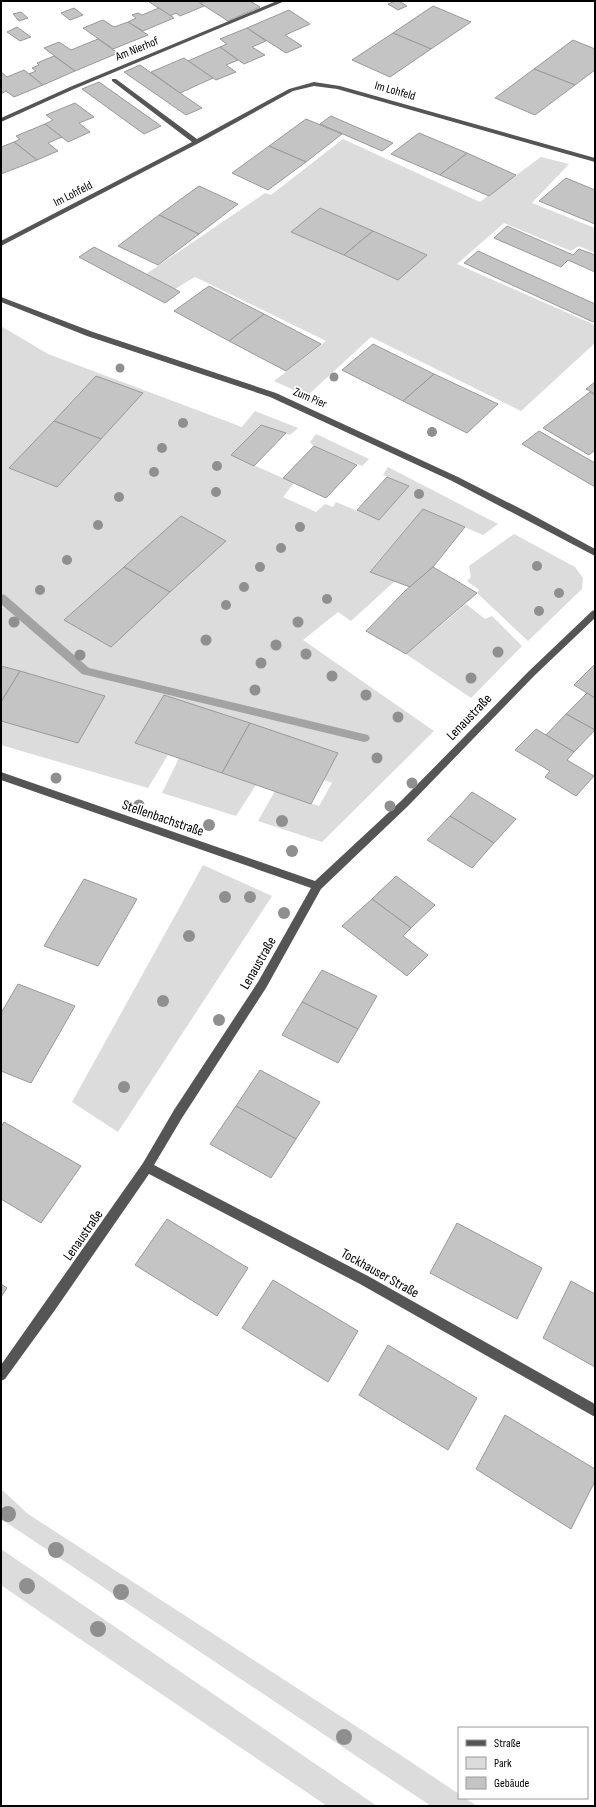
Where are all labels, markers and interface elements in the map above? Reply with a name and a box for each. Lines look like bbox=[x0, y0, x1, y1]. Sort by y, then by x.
street label: Am Nierhof bbox=[112, 33, 161, 65]
street label: Im Lohfeld bbox=[373, 78, 417, 104]
street label: Im Lohfeld bbox=[51, 178, 95, 210]
street label: Zum Pier bbox=[291, 384, 330, 412]
street label: Lenaustraße bbox=[443, 690, 495, 744]
street label: Stellenbachstraße bbox=[120, 796, 206, 840]
street label: Lenaustraße bbox=[236, 934, 280, 992]
street label: Lenaustraße bbox=[59, 1206, 107, 1264]
street label: Tockhauser Straße bbox=[338, 1245, 422, 1301]
legend bbox=[458, 1727, 588, 1799]
text: Straße bbox=[494, 1736, 521, 1751]
text: Park bbox=[494, 1756, 512, 1771]
text: Gebäude bbox=[494, 1776, 529, 1791]

